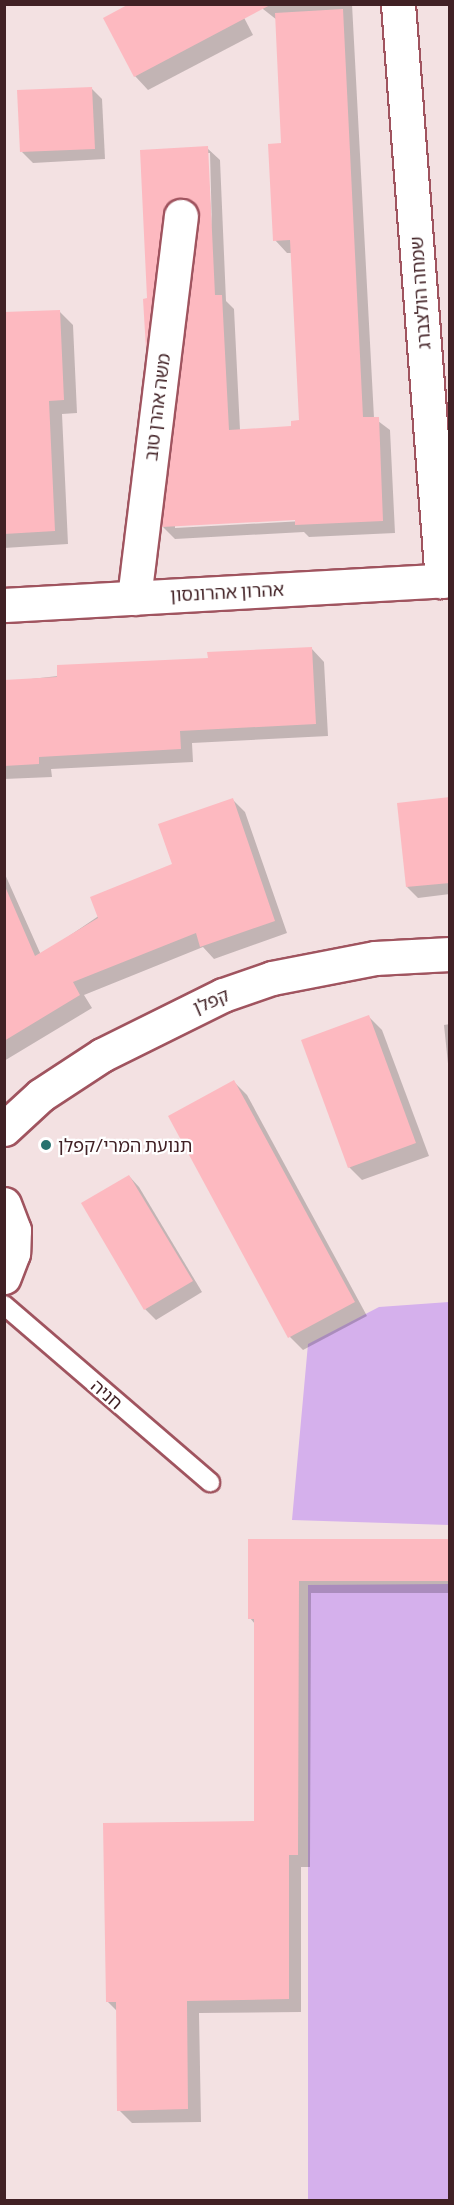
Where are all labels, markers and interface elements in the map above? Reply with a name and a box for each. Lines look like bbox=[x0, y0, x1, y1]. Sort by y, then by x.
street label: שמחה הולצברג bbox=[405, 236, 435, 350]
street label: משה אהרן טוב bbox=[140, 352, 174, 462]
street label: אהרון אהרונסון bbox=[169, 578, 285, 606]
street label: קפלן bbox=[190, 984, 232, 1018]
place label: תנועת המרי/קפלן bbox=[58, 1134, 192, 1156]
marker: תנועת המרי/קפלן bbox=[39, 1138, 53, 1152]
street label: חניה bbox=[87, 1374, 127, 1414]

